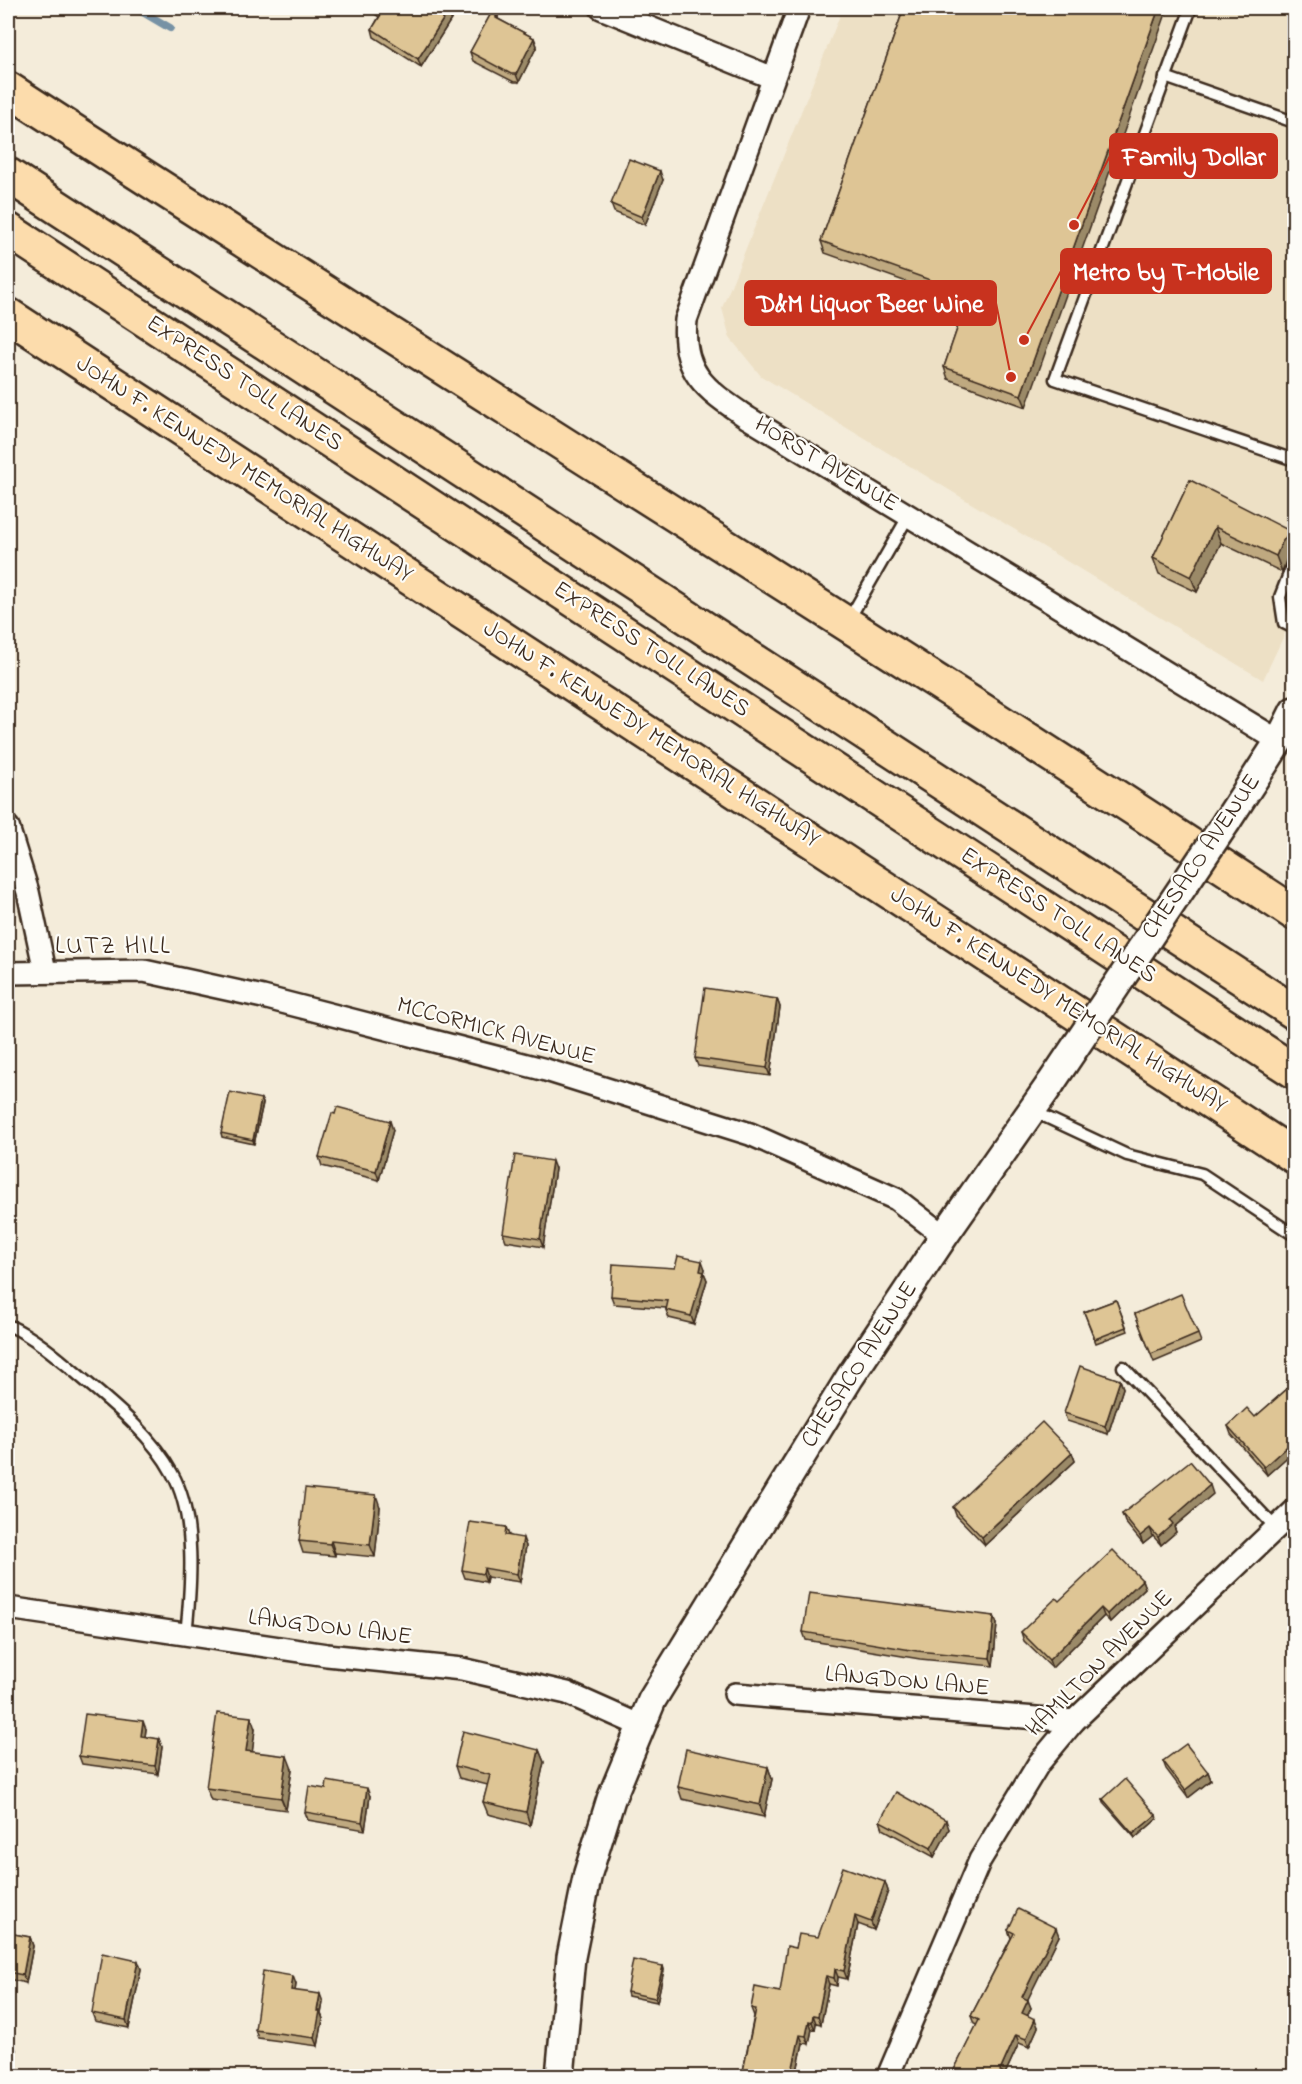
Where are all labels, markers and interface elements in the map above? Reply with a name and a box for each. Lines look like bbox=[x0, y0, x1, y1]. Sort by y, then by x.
callout: Family Dollar bbox=[1110, 134, 1277, 178]
text: Family Dollar bbox=[1120, 140, 1267, 178]
callout: Metro by T-Mobile bbox=[1061, 249, 1271, 293]
text: Metro by T-Mobile bbox=[1073, 255, 1261, 293]
callout: D&M Liquor Beer Wine bbox=[745, 281, 996, 325]
text: D&M Liquor Beer Wine bbox=[755, 287, 985, 325]
street label: EXPRESS TOLL LANES bbox=[139, 307, 349, 461]
street label: JOHN F. KENNEDY MEMORIAL HIGHWAY bbox=[69, 348, 419, 592]
street label: HORST AVENUE bbox=[747, 408, 905, 522]
street label: EXPRESS TOLL LANES bbox=[546, 573, 756, 727]
street label: JOHN F. KENNEDY MEMORIAL HIGHWAY bbox=[476, 613, 826, 857]
street label: CHESACO AVENUE bbox=[1134, 767, 1270, 947]
street label: EXPRESS TOLL LANES bbox=[953, 839, 1163, 993]
street label: JOHN F. KENNEDY MEMORIAL HIGHWAY bbox=[883, 879, 1233, 1123]
district label: LUTZ HILL bbox=[55, 928, 171, 966]
street label: MCCORMICK AVENUE bbox=[393, 989, 599, 1075]
street label: CHESACO AVENUE bbox=[793, 1275, 927, 1455]
street label: HAMILTON AVENUE bbox=[1018, 1582, 1182, 1746]
street label: LANGDON LANE bbox=[246, 1601, 414, 1655]
street label: LANGDON LANE bbox=[823, 1657, 991, 1707]

